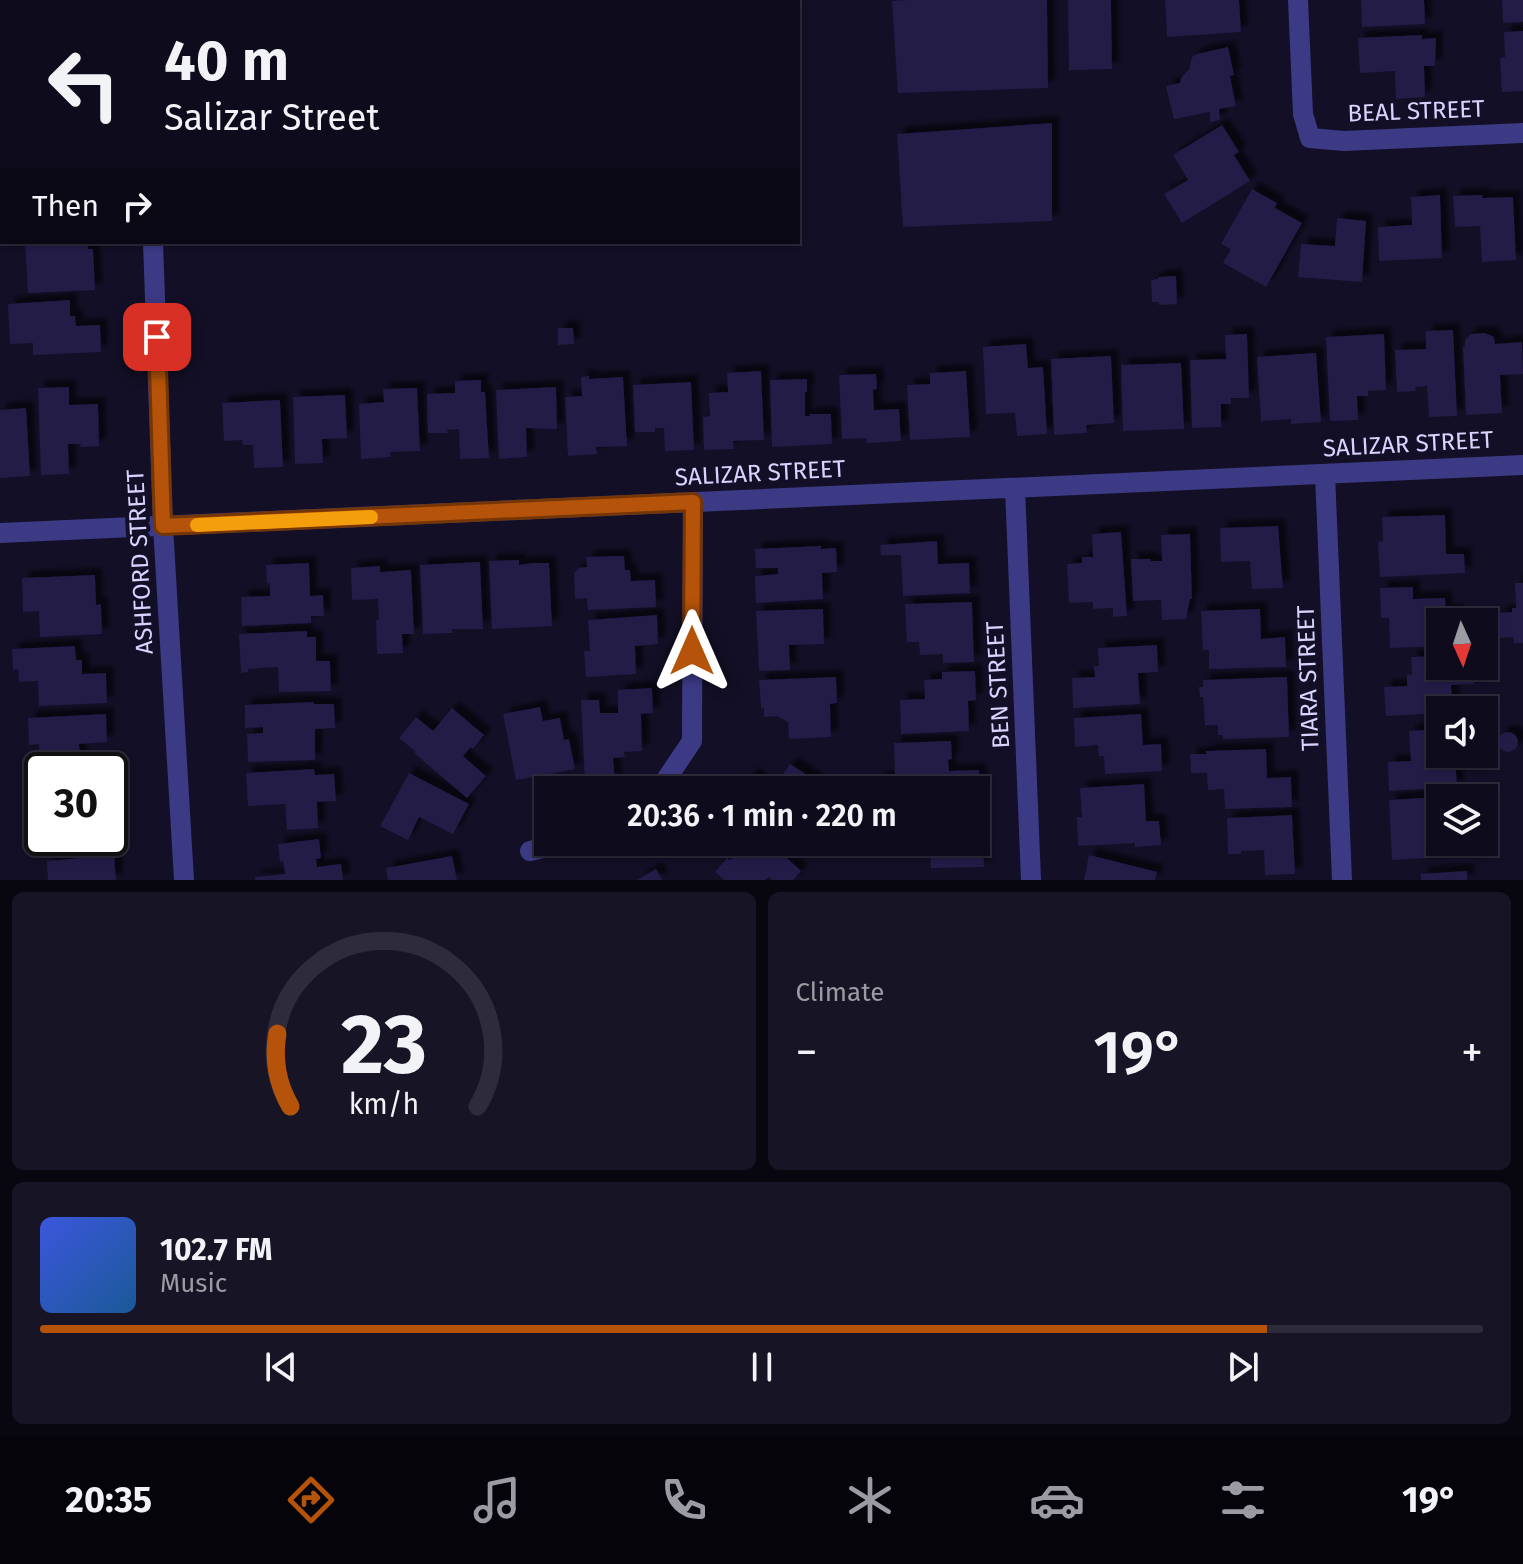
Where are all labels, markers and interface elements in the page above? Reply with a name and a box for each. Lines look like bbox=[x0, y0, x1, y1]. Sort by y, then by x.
text: 40 m bbox=[164, 28, 289, 95]
icon: left bbox=[32, 32, 136, 136]
street label: BEAL STREET bbox=[1347, 95, 1486, 127]
text: Salizar Street bbox=[164, 96, 379, 140]
icon: right bbox=[115, 184, 159, 228]
text: Then bbox=[32, 188, 99, 224]
pin bbox=[123, 303, 191, 371]
icon: arrive bbox=[135, 315, 179, 359]
street label: SALIZAR STREET bbox=[1322, 426, 1494, 462]
street label: SALIZAR STREET bbox=[674, 455, 846, 491]
street label: ASHFORD STREET bbox=[121, 468, 159, 655]
street label: TIARA STREET bbox=[1291, 604, 1325, 751]
north arrow bbox=[1426, 608, 1498, 680]
map controls bbox=[1426, 608, 1498, 856]
position arrow bbox=[650, 609, 734, 693]
street label: BEN STREET bbox=[981, 620, 1015, 750]
button: sound bbox=[1426, 696, 1498, 768]
speed limit sign: 30 bbox=[24, 752, 128, 856]
button: layers bbox=[1426, 784, 1498, 856]
text: 20:36 · 1 min · 220 m bbox=[627, 798, 897, 834]
text: Climate bbox=[796, 977, 884, 1008]
text: 23 bbox=[341, 995, 427, 1095]
text: 19° bbox=[1093, 1017, 1185, 1089]
text: − bbox=[796, 1026, 818, 1079]
text: + bbox=[1461, 1026, 1483, 1079]
text: km/h bbox=[348, 1087, 419, 1122]
text: 102.7 FM bbox=[160, 1232, 272, 1268]
text: Music bbox=[160, 1268, 227, 1299]
icon: previous bbox=[259, 1345, 303, 1389]
icon: pause bbox=[740, 1345, 784, 1389]
icon: next bbox=[1221, 1345, 1265, 1389]
icon: directions bbox=[283, 1472, 339, 1528]
icon: music bbox=[469, 1472, 525, 1528]
icon: phone bbox=[656, 1472, 712, 1528]
icon: climate bbox=[842, 1472, 898, 1528]
icon: car bbox=[1029, 1472, 1085, 1528]
icon: filters bbox=[1215, 1472, 1271, 1528]
text: 20:35 bbox=[65, 1478, 152, 1522]
text: 19° bbox=[1402, 1478, 1458, 1522]

